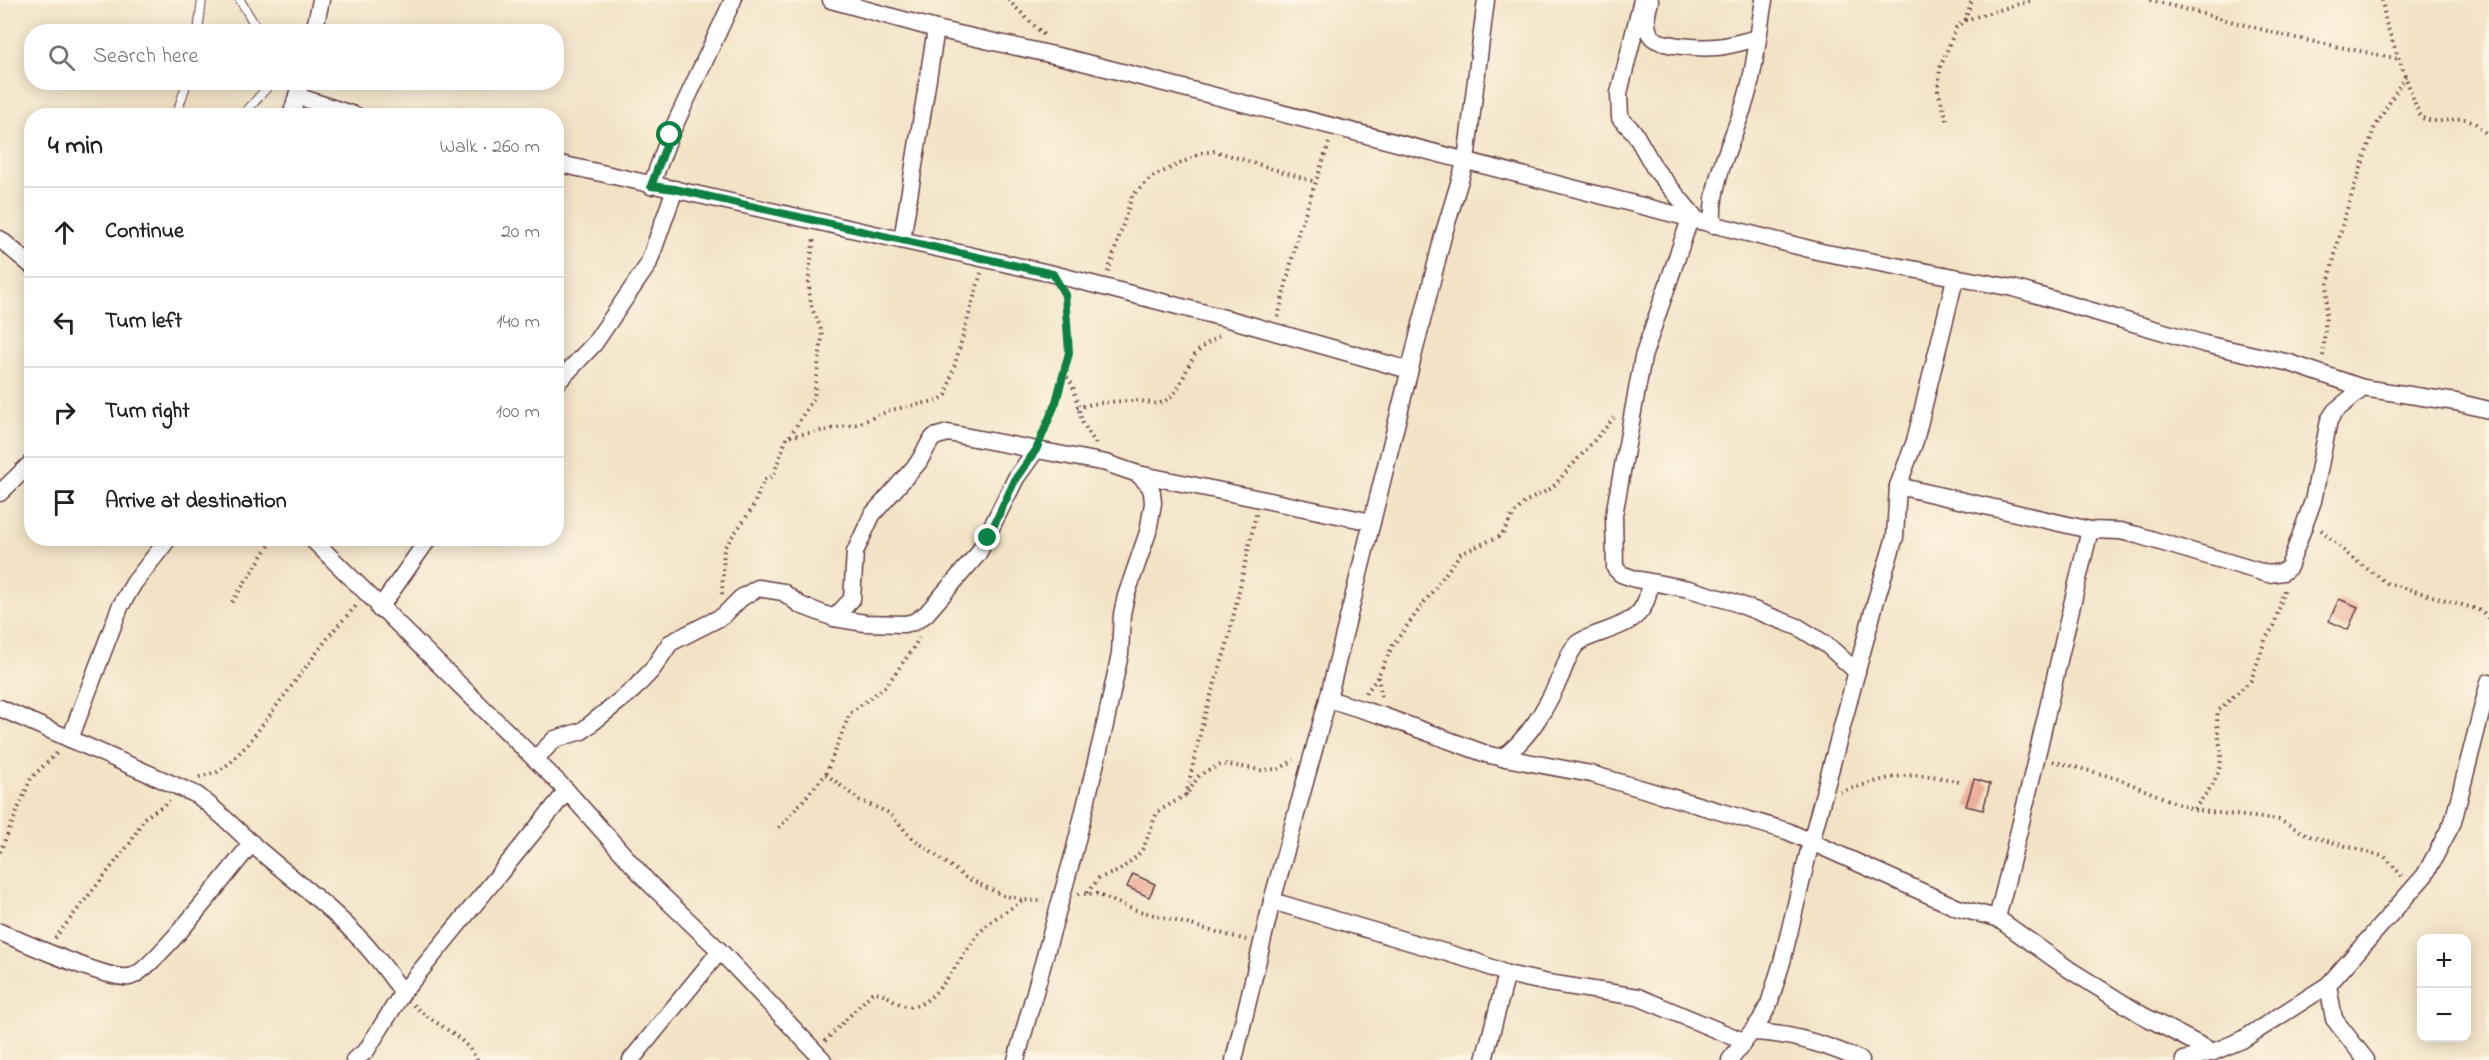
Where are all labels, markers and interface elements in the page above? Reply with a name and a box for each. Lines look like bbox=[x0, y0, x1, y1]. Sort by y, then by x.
search box bbox=[24, 24, 564, 90]
icon: search bbox=[45, 41, 78, 74]
text: Search here bbox=[93, 41, 198, 73]
route start bbox=[656, 121, 682, 147]
text: 4 min bbox=[48, 128, 103, 166]
text: Walk · 260 m bbox=[439, 133, 540, 162]
icon: ahead bbox=[48, 216, 81, 249]
text: Continue bbox=[105, 216, 184, 248]
text: 20 m bbox=[501, 218, 540, 247]
icon: left bbox=[48, 306, 81, 339]
text: Turn left bbox=[105, 306, 182, 338]
text: 140 m bbox=[496, 308, 540, 337]
icon: right bbox=[48, 396, 81, 429]
text: Turn right bbox=[105, 396, 190, 428]
text: 100 m bbox=[496, 398, 540, 427]
icon: arrive bbox=[48, 486, 81, 519]
text: Arrive at destination bbox=[105, 486, 287, 518]
route end bbox=[974, 524, 1000, 550]
map controls bbox=[2417, 934, 2471, 1042]
button: + bbox=[2417, 934, 2471, 988]
button: − bbox=[2417, 988, 2471, 1042]

